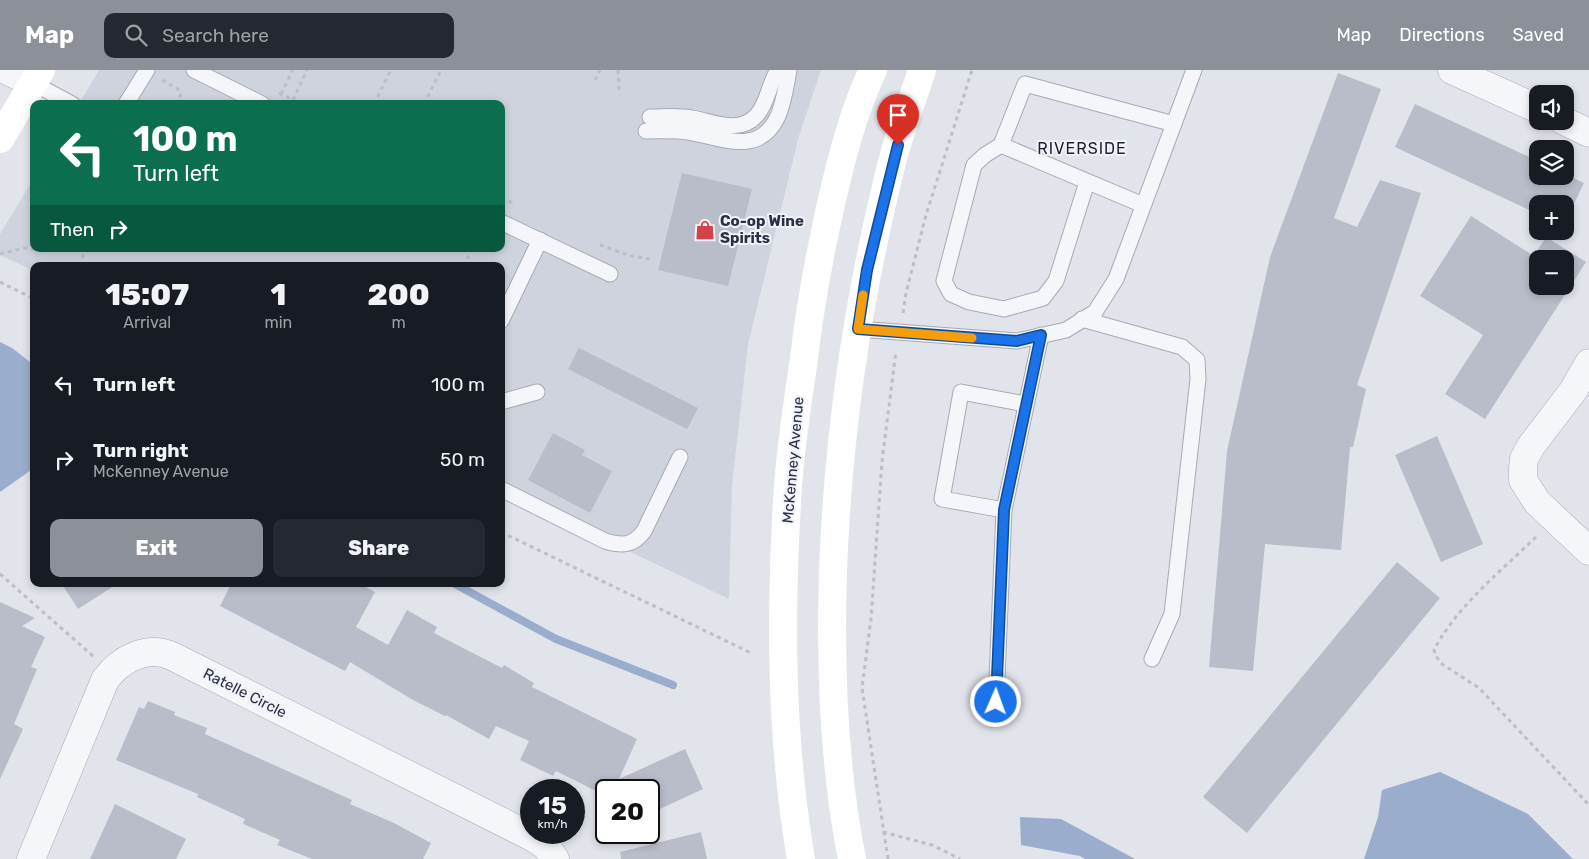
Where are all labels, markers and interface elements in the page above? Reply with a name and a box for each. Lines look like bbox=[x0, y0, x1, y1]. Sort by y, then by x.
search box bbox=[104, 13, 454, 58]
text: Map bbox=[25, 21, 74, 49]
icon: search bbox=[122, 21, 150, 49]
text: Search here bbox=[162, 24, 269, 47]
text: Map bbox=[1336, 24, 1371, 46]
text: Directions bbox=[1399, 24, 1485, 46]
text: Saved bbox=[1513, 24, 1564, 46]
map controls bbox=[1529, 85, 1574, 295]
button: sound bbox=[1529, 85, 1574, 130]
pin bbox=[877, 94, 919, 145]
icon: arrive bbox=[884, 101, 912, 129]
text: 100 m bbox=[133, 118, 238, 160]
icon: left bbox=[50, 120, 115, 185]
district label: RIVERSIDE bbox=[1037, 139, 1127, 158]
button: layers bbox=[1529, 140, 1574, 185]
text: Turn left bbox=[133, 160, 219, 187]
button: + bbox=[1529, 195, 1574, 240]
place label: Co-op Wine Spirits bbox=[720, 212, 804, 247]
icon: right bbox=[104, 215, 132, 243]
text: Then bbox=[50, 218, 94, 241]
shop icon: Co-op Wine Spirits bbox=[694, 219, 716, 241]
button: − bbox=[1529, 250, 1574, 295]
text: 15:07 bbox=[105, 277, 189, 313]
text: 1 bbox=[270, 277, 286, 313]
text: 200 bbox=[368, 277, 430, 313]
text: Arrival bbox=[123, 313, 171, 332]
text: min bbox=[264, 313, 292, 332]
text: m bbox=[392, 313, 406, 332]
icon: left bbox=[50, 371, 78, 399]
text: Turn left bbox=[93, 373, 175, 396]
text: 100 m bbox=[431, 373, 485, 396]
street label: McKenney Avenue bbox=[778, 396, 808, 524]
text: Turn right bbox=[93, 439, 188, 462]
icon: right bbox=[50, 446, 78, 474]
text: 50 m bbox=[440, 448, 485, 471]
text: McKenney Avenue bbox=[93, 462, 229, 481]
button: Exit bbox=[50, 519, 263, 577]
button: Share bbox=[273, 519, 485, 577]
street label: Ratelle Circle bbox=[200, 664, 290, 722]
position arrow bbox=[969, 675, 1021, 727]
speed limit sign: 20 bbox=[595, 779, 660, 844]
text: 15 bbox=[538, 791, 567, 820]
text: km/h bbox=[538, 817, 567, 831]

